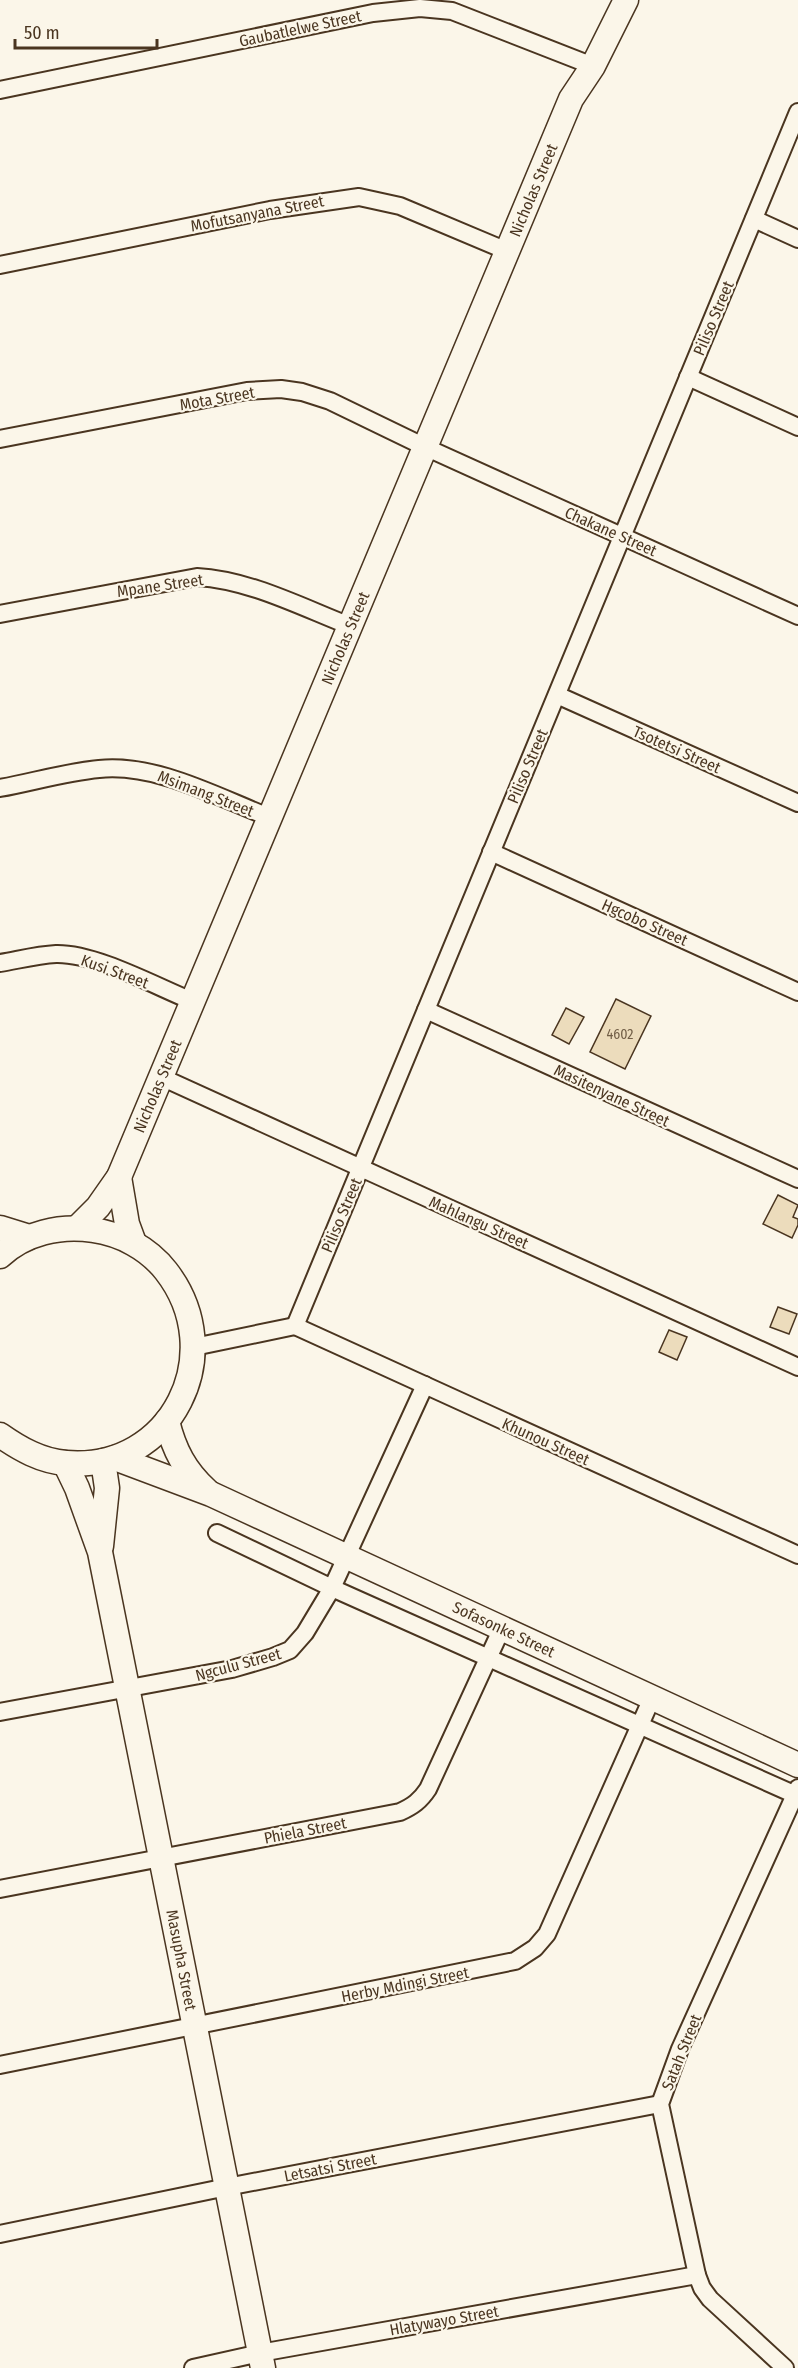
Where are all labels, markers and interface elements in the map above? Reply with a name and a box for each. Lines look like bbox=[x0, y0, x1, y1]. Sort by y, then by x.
street label: Gaubatlelwe Street bbox=[237, 6, 364, 51]
scale bar bbox=[15, 12, 158, 50]
text: 50 m bbox=[24, 22, 60, 44]
street label: Nicholas Street bbox=[505, 140, 562, 240]
street label: Mofutsanyana Street bbox=[189, 191, 326, 236]
street label: Piliso Street bbox=[689, 277, 738, 358]
street label: Mota Street bbox=[178, 382, 257, 414]
street label: Chakane Street bbox=[562, 503, 660, 561]
street label: Mpane Street bbox=[116, 570, 205, 601]
street label: Nicholas Street bbox=[317, 588, 374, 688]
street label: Tsotetsi Street bbox=[630, 722, 724, 778]
street label: Piliso Street bbox=[503, 725, 552, 806]
street label: Msimang Street bbox=[155, 766, 257, 821]
street label: Hgcobo Street bbox=[599, 895, 691, 950]
street label: Kusi Street bbox=[78, 950, 152, 993]
house number: 4602 bbox=[606, 1026, 634, 1043]
street label: Nicholas Street bbox=[129, 1036, 186, 1136]
street label: Masitenyane Street bbox=[551, 1060, 673, 1131]
street label: Piliso Street bbox=[317, 1174, 366, 1255]
street label: Mahlangu Street bbox=[426, 1192, 532, 1253]
street label: Khunou Street bbox=[499, 1414, 593, 1469]
street label: Sofasonke Street bbox=[450, 1597, 559, 1662]
street label: Ngculu Street bbox=[193, 1644, 284, 1685]
street label: Phiela Street bbox=[262, 1813, 349, 1848]
street label: Masupha Street bbox=[162, 1908, 201, 2013]
street label: Herby Mdingi Street bbox=[340, 1963, 471, 2006]
street label: Satah Street bbox=[658, 2011, 706, 2093]
street label: Letsatsi Street bbox=[282, 2149, 379, 2186]
street label: Hlatywayo Street bbox=[388, 2301, 501, 2339]

